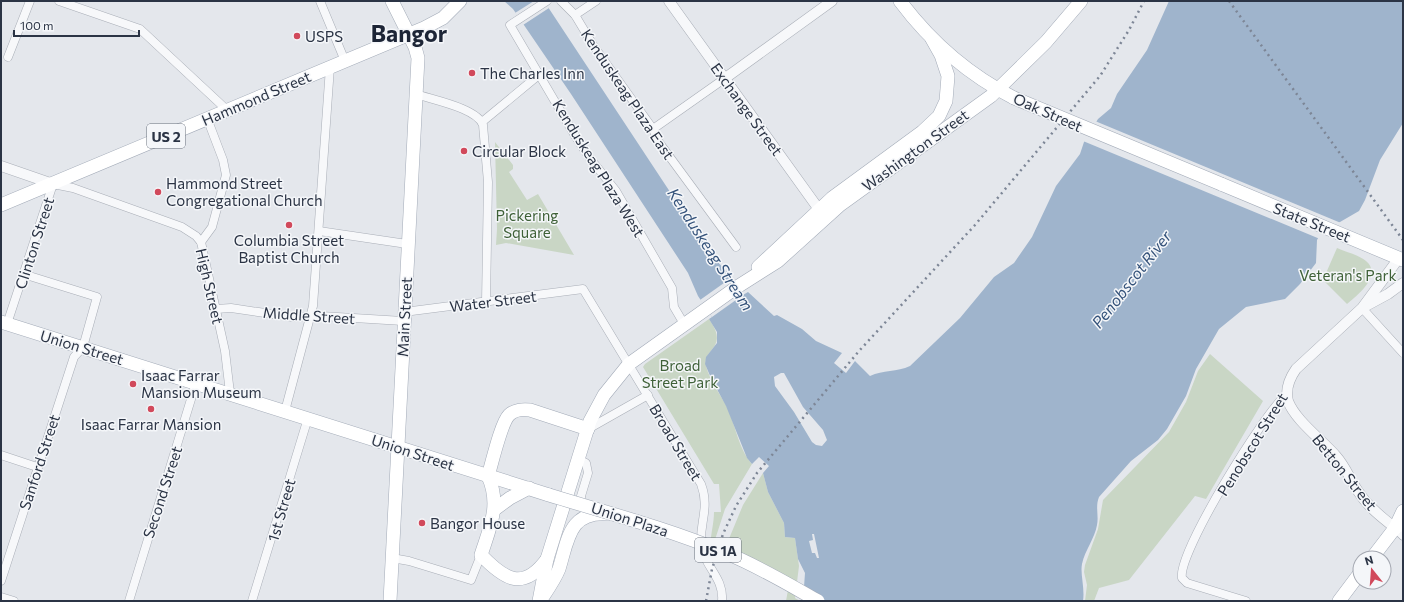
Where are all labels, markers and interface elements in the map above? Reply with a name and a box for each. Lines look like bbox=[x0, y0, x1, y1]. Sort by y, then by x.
scale bar bbox=[14, 12, 139, 38]
text: 100 m bbox=[20, 18, 54, 32]
district label: Bangor bbox=[371, 19, 448, 47]
street label: Kenduskeag Plaza East bbox=[578, 25, 678, 163]
place label: USPS bbox=[305, 27, 343, 45]
marker: USPS bbox=[292, 31, 302, 41]
street label: Exchange Street bbox=[707, 59, 787, 159]
place label: The Charles Inn bbox=[480, 64, 585, 82]
street label: Hammond Street bbox=[199, 67, 313, 129]
marker: The Charles Inn bbox=[467, 68, 477, 78]
street label: Oak Street bbox=[1011, 89, 1085, 135]
street label: Kenduskeag Plaza West bbox=[549, 96, 649, 240]
street label: Washington Street bbox=[858, 105, 972, 195]
road number: US 2 bbox=[147, 124, 185, 148]
place label: Circular Block bbox=[472, 142, 566, 160]
marker: Circular Block bbox=[459, 146, 469, 156]
place label: Hammond Street Congregational Church bbox=[166, 174, 323, 209]
water label: Kenduskeag Stream bbox=[664, 184, 758, 314]
marker: Hammond Street Congregational Church bbox=[153, 187, 163, 197]
street label: Clinton Street bbox=[11, 195, 57, 291]
street label: State Street bbox=[1271, 198, 1353, 246]
park label: Pickering Square bbox=[496, 206, 558, 241]
marker: Columbia Street Baptist Church bbox=[284, 220, 294, 230]
water label: Penobscot River bbox=[1087, 226, 1175, 331]
place label: Columbia Street Baptist Church bbox=[234, 231, 344, 266]
street label: High Street bbox=[193, 246, 227, 326]
park label: Veteran's Park bbox=[1299, 266, 1397, 284]
street label: Main Street bbox=[393, 277, 415, 357]
street label: Water Street bbox=[448, 287, 538, 315]
street label: Middle Street bbox=[262, 303, 356, 327]
street label: Union Street bbox=[38, 326, 126, 368]
park label: Broad Street Park bbox=[642, 356, 718, 391]
place label: Isaac Farrar Mansion Museum bbox=[141, 366, 262, 401]
marker: Isaac Farrar Mansion Museum bbox=[128, 379, 138, 389]
street label: Penobscot Street bbox=[1213, 389, 1291, 499]
street label: Broad Street bbox=[646, 400, 706, 484]
marker: Isaac Farrar Mansion bbox=[146, 404, 156, 414]
street label: Sanford Street bbox=[15, 412, 63, 512]
place label: Isaac Farrar Mansion bbox=[81, 415, 221, 433]
street label: Union Street bbox=[369, 430, 457, 474]
street label: Betton Street bbox=[1309, 430, 1381, 514]
street label: Second Street bbox=[139, 444, 185, 540]
street label: 1st Street bbox=[263, 476, 299, 544]
street label: Union Plaza bbox=[589, 498, 671, 540]
place label: Bangor House bbox=[430, 514, 525, 532]
marker: Bangor House bbox=[417, 518, 427, 528]
road number: US 1A bbox=[695, 538, 741, 562]
north arrow bbox=[1352, 550, 1392, 590]
text: N bbox=[1363, 553, 1375, 567]

